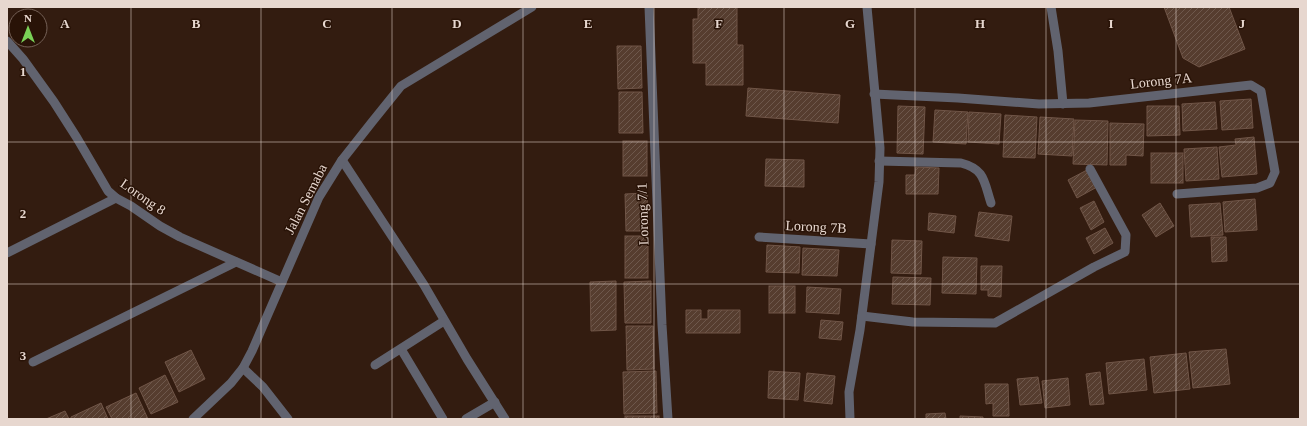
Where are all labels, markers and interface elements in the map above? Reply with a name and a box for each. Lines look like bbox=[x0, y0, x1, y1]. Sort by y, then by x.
north arrow bbox=[8, 8, 48, 48]
text: N bbox=[24, 12, 32, 24]
text: A bbox=[60, 16, 70, 31]
text: B bbox=[192, 16, 201, 31]
text: C bbox=[322, 16, 332, 31]
text: D bbox=[452, 16, 462, 31]
text: E bbox=[584, 16, 592, 31]
text: F bbox=[715, 16, 723, 31]
text: G bbox=[845, 16, 855, 31]
text: H bbox=[975, 16, 985, 31]
text: I bbox=[1108, 16, 1114, 31]
text: J bbox=[1239, 16, 1246, 31]
text: 1 bbox=[20, 64, 26, 79]
street label: Lorong 7A bbox=[1129, 70, 1193, 92]
street label: Jalan Semaba bbox=[282, 161, 330, 237]
street label: Lorong 8 bbox=[118, 176, 168, 218]
street label: Lorong 7/1 bbox=[634, 182, 652, 246]
text: 2 bbox=[20, 206, 26, 221]
street label: Lorong 7B bbox=[785, 218, 847, 236]
text: 3 bbox=[20, 348, 27, 363]

